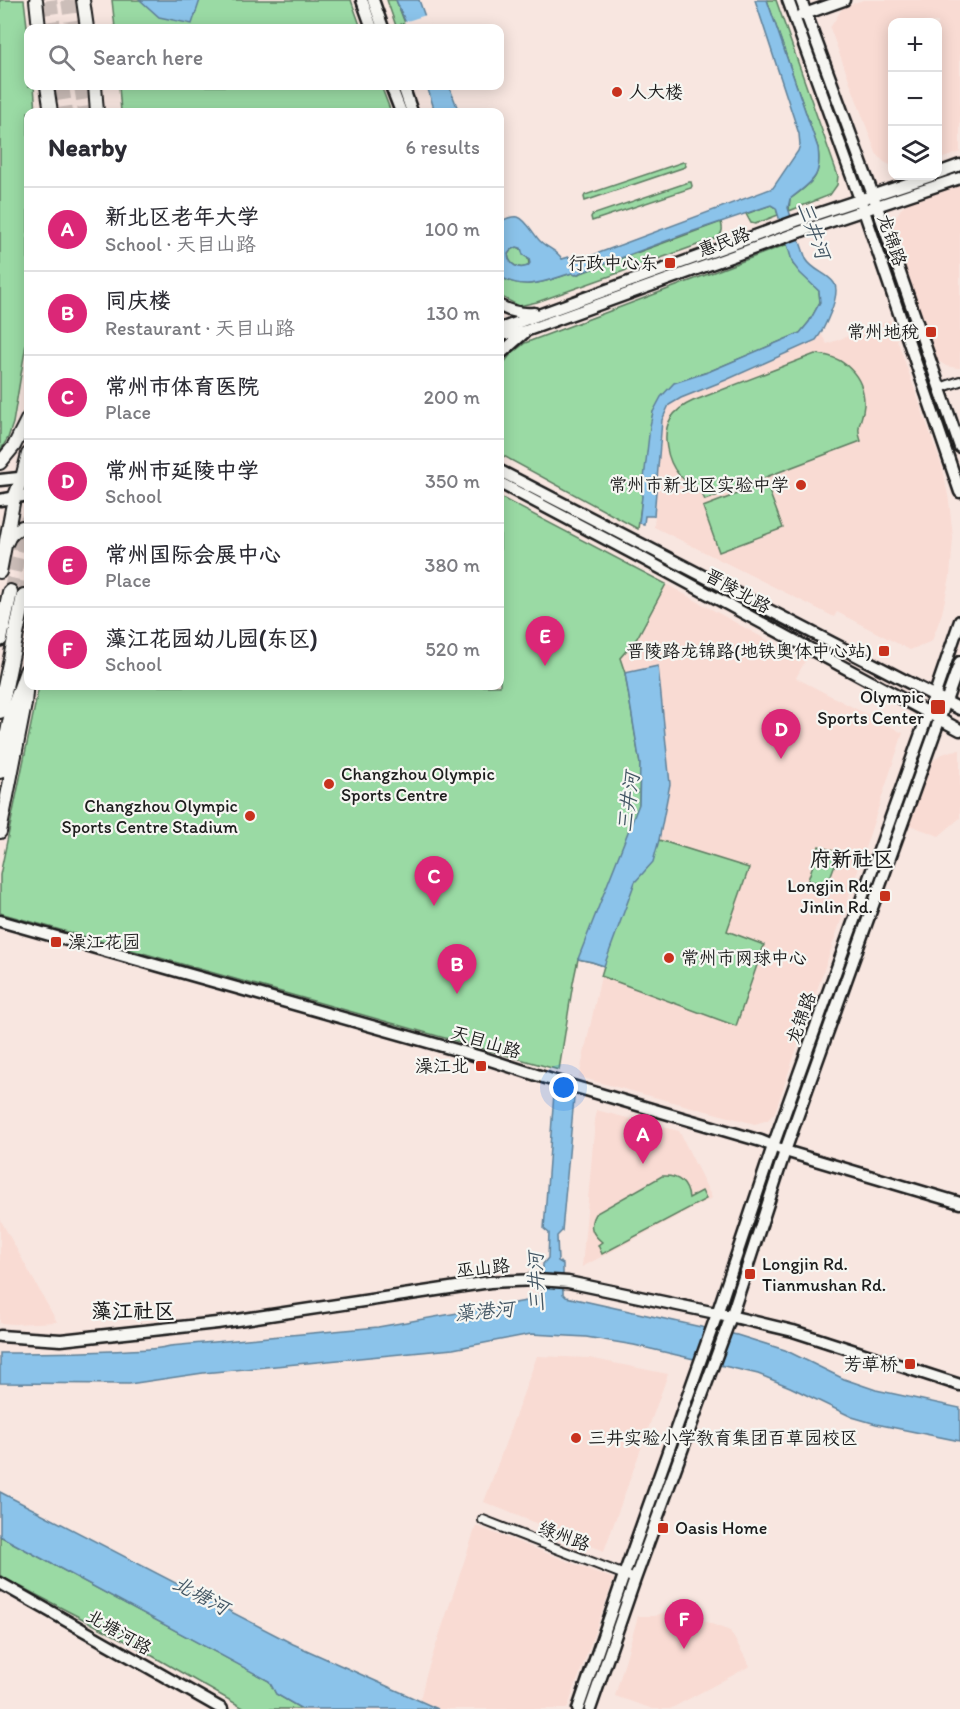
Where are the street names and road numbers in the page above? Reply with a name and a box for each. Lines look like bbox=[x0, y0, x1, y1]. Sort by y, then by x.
street label: 龙锦路 bbox=[873, 211, 911, 269]
street label: 惠民路 bbox=[695, 222, 753, 262]
street label: 晋陵北路 bbox=[701, 564, 775, 618]
street label: 龙锦路 bbox=[781, 989, 821, 1047]
street label: 天目山路 bbox=[448, 1021, 524, 1063]
street label: 巫山路 bbox=[455, 1254, 511, 1282]
street label: 绿州路 bbox=[535, 1516, 593, 1556]
street label: 北塘河路 bbox=[82, 1604, 156, 1660]

